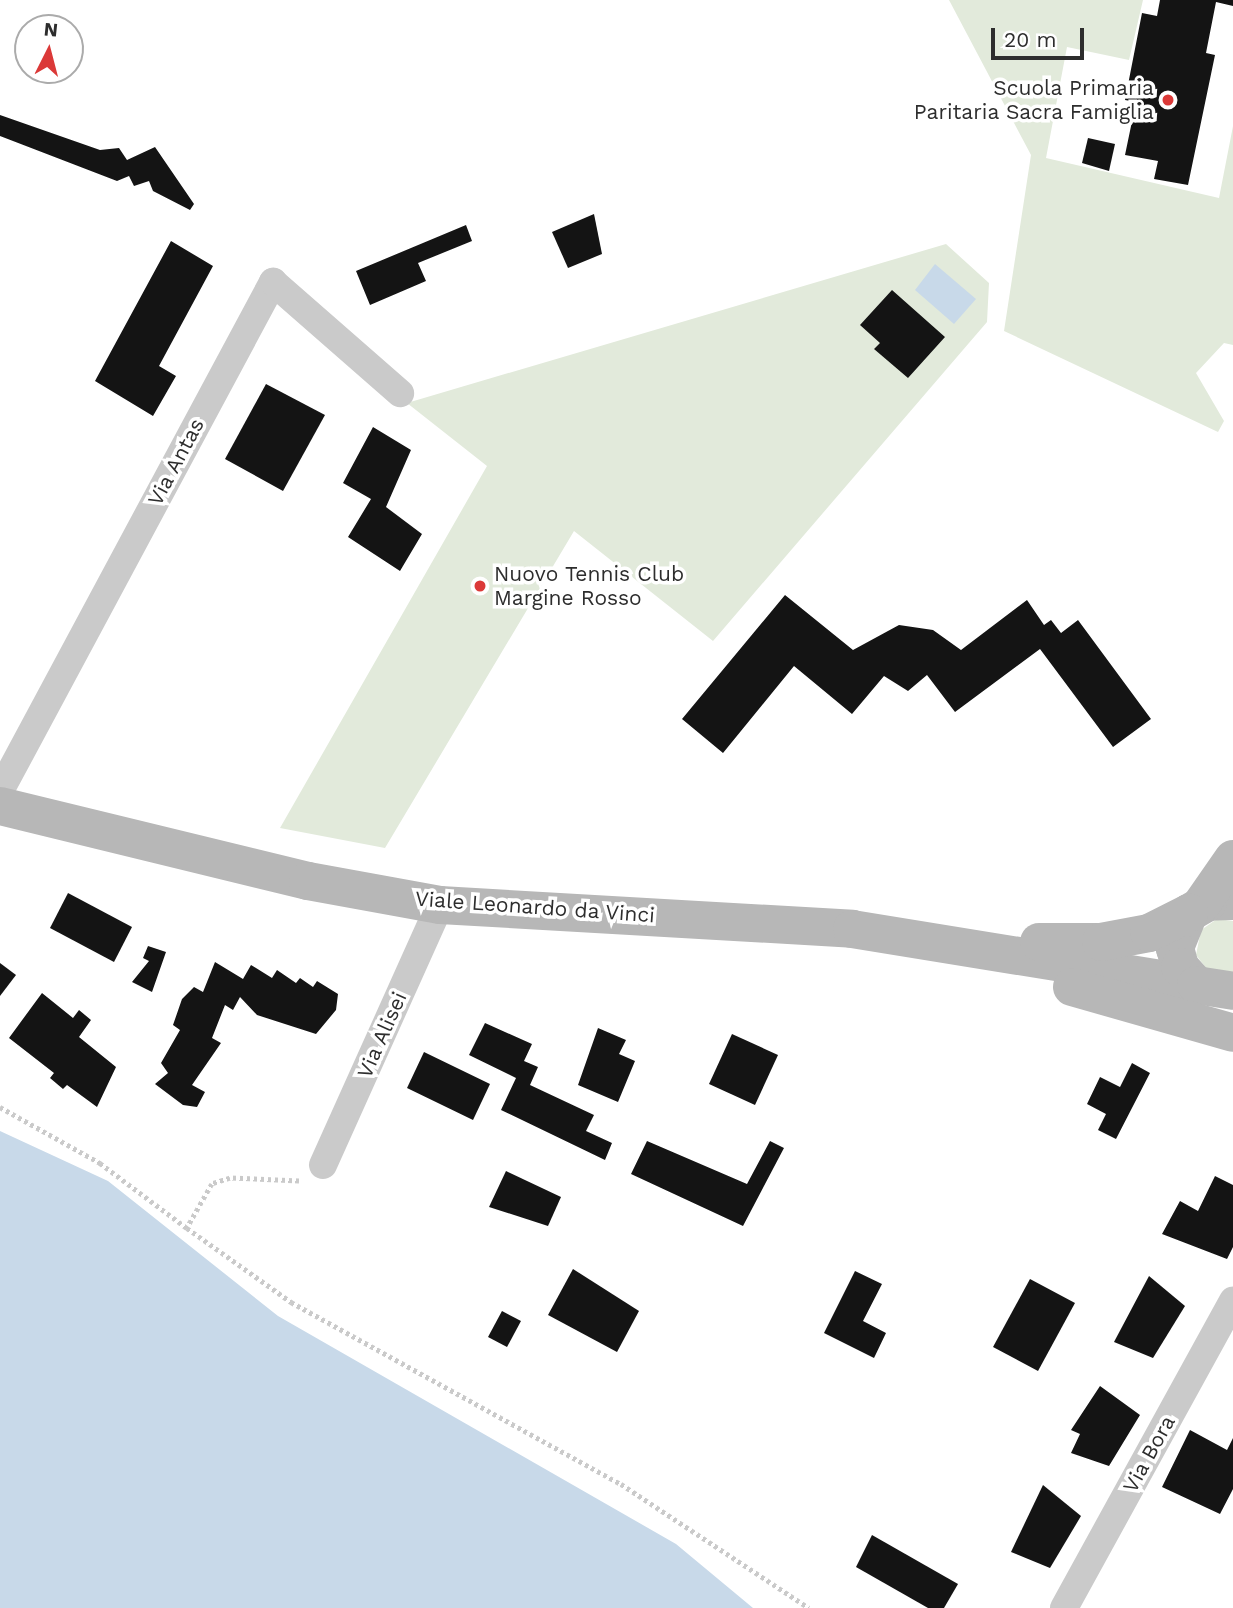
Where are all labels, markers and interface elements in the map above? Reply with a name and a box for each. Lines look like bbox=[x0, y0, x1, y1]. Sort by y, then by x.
north arrow bbox=[14, 14, 84, 84]
scale bar bbox=[995, 14, 1088, 58]
text: N bbox=[43, 17, 59, 42]
text: 20 m bbox=[1004, 27, 1056, 52]
place label: Scuola Primaria Paritaria Sacra Famiglia bbox=[913, 75, 1154, 125]
marker: Scuola Primaria Paritaria Sacra Famiglia bbox=[1160, 92, 1176, 108]
street label: Via Antas bbox=[142, 413, 210, 511]
place label: Nuovo Tennis Club Margine Rosso bbox=[494, 561, 685, 611]
marker: Nuovo Tennis Club Margine Rosso bbox=[472, 578, 488, 594]
street label: Viale Leonardo da Vinci bbox=[414, 886, 656, 928]
street label: Via Alisei bbox=[352, 987, 412, 1083]
street label: Via Bora bbox=[1117, 1411, 1181, 1497]

